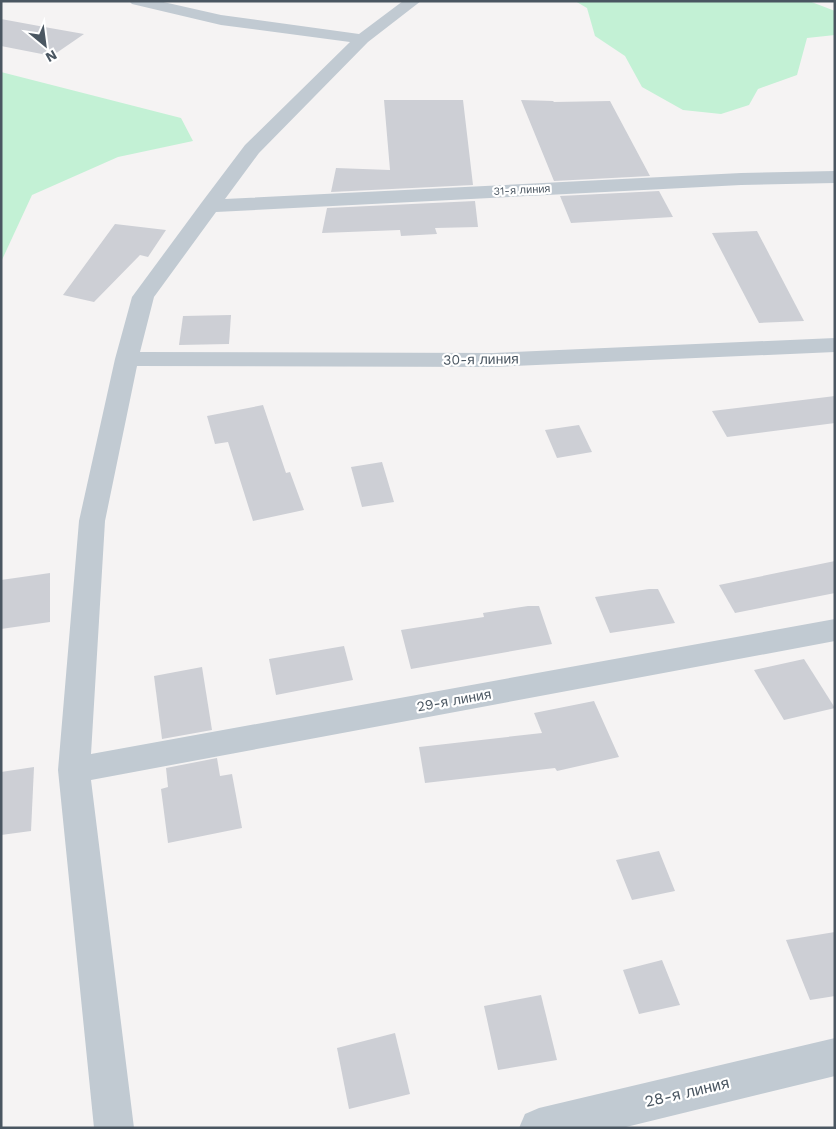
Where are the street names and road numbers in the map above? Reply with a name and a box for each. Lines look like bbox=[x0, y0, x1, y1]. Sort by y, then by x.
street label: 31-я линия bbox=[493, 182, 551, 198]
street label: 30-я линия bbox=[443, 350, 519, 368]
street label: 29-я линия bbox=[415, 686, 493, 714]
street label: 28-я линия bbox=[643, 1073, 731, 1111]

